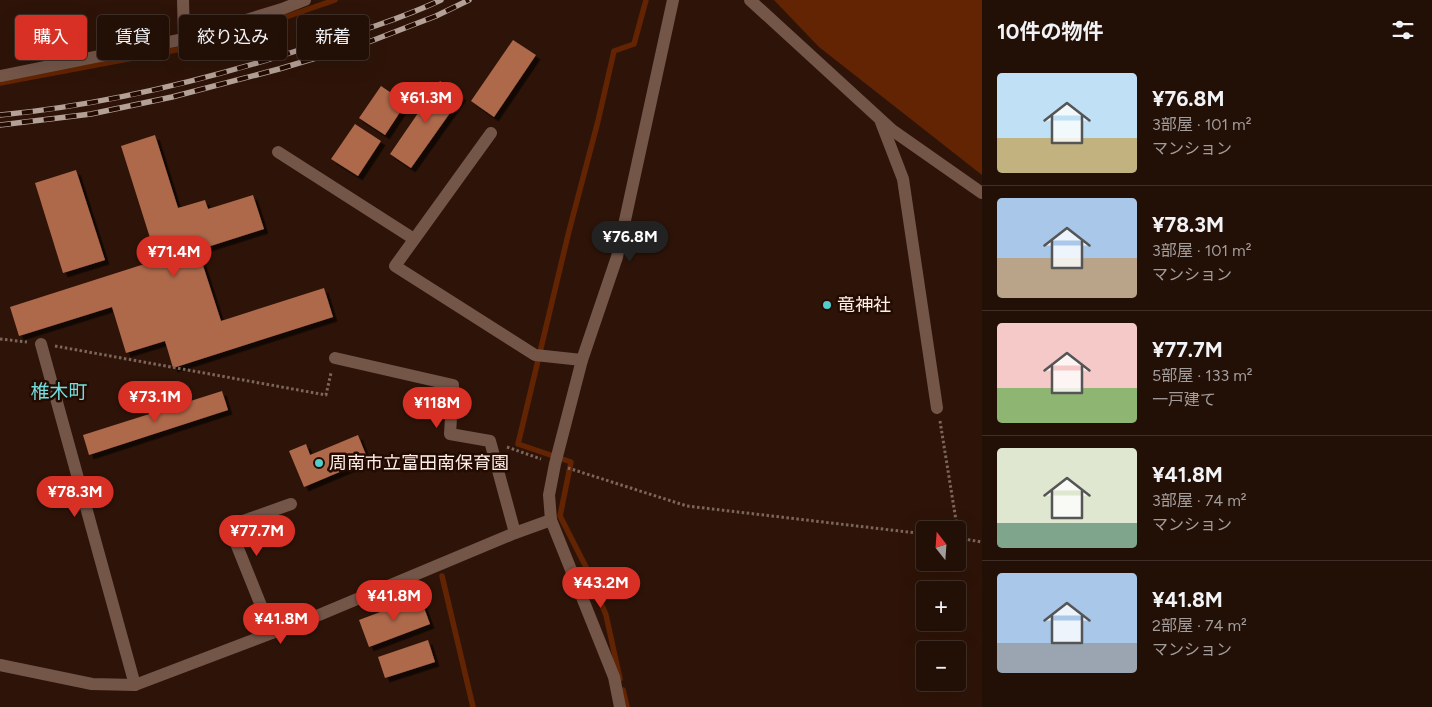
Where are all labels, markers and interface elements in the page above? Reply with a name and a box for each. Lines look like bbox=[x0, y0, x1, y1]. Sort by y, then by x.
chip: 購入 bbox=[15, 15, 87, 60]
chip: 賃貸 bbox=[97, 15, 169, 60]
chip: 絞り込み bbox=[179, 15, 287, 60]
chip: 新着 bbox=[297, 15, 369, 60]
icon: filters bbox=[1389, 16, 1417, 44]
text: 10件の物件 bbox=[997, 19, 1103, 44]
pin: ¥61.3M bbox=[385, 82, 467, 124]
text: ¥76.8M bbox=[1152, 86, 1224, 111]
text: ¥61.3M bbox=[400, 88, 452, 107]
icon: home bbox=[1037, 93, 1097, 153]
text: 3部屋 · 101 m² bbox=[1152, 115, 1252, 134]
text: マンション bbox=[1152, 139, 1232, 158]
text: ¥78.3M bbox=[1152, 212, 1224, 237]
icon: home bbox=[1037, 218, 1097, 278]
pin: ¥76.8M bbox=[589, 220, 671, 263]
text: ¥76.8M bbox=[602, 227, 658, 246]
pin: ¥71.4M bbox=[133, 236, 215, 278]
text: 3部屋 · 101 m² bbox=[1152, 241, 1252, 260]
text: ¥71.4M bbox=[148, 242, 201, 261]
text: マンション bbox=[1152, 265, 1232, 284]
place label: 竜神社 bbox=[837, 294, 891, 316]
marker: 竜神社 bbox=[821, 299, 833, 311]
text: ¥77.7M bbox=[1152, 337, 1223, 362]
icon: home bbox=[1037, 343, 1097, 403]
text: 5部屋 · 133 m² bbox=[1152, 366, 1253, 385]
district label: 椎木町 bbox=[30, 380, 88, 403]
pin: ¥73.1M bbox=[114, 380, 196, 423]
pin: ¥118M bbox=[402, 386, 472, 429]
text: ¥73.1M bbox=[129, 387, 181, 406]
text: 一戸建て bbox=[1152, 390, 1216, 409]
text: ¥118M bbox=[414, 393, 460, 412]
place label: 周南市立富田南保育園 bbox=[329, 452, 509, 474]
marker: 周南市立富田南保育園 bbox=[313, 457, 325, 469]
text: ¥41.8M bbox=[1152, 462, 1223, 487]
icon: home bbox=[1037, 468, 1097, 528]
pin: ¥78.3M bbox=[34, 476, 116, 518]
text: ¥78.3M bbox=[48, 482, 102, 501]
text: 3部屋 · 74 m² bbox=[1152, 491, 1247, 510]
pin: ¥77.7M bbox=[216, 514, 298, 557]
text: マンション bbox=[1152, 515, 1232, 534]
text: ¥77.7M bbox=[230, 521, 284, 540]
north arrow bbox=[916, 521, 966, 571]
map controls bbox=[916, 521, 966, 691]
pin: ¥43.2M bbox=[560, 566, 642, 609]
text: ¥43.2M bbox=[573, 573, 629, 592]
pin: ¥41.8M bbox=[353, 580, 435, 622]
button: + bbox=[916, 581, 966, 631]
text: ¥41.8M bbox=[367, 586, 421, 605]
text: ¥41.8M bbox=[1152, 587, 1223, 612]
icon: home bbox=[1037, 593, 1097, 653]
pin: ¥41.8M bbox=[240, 602, 322, 645]
text: ¥41.8M bbox=[254, 609, 308, 628]
text: 2部屋 · 74 m² bbox=[1152, 616, 1247, 635]
text: マンション bbox=[1152, 640, 1232, 659]
button: − bbox=[916, 641, 966, 691]

